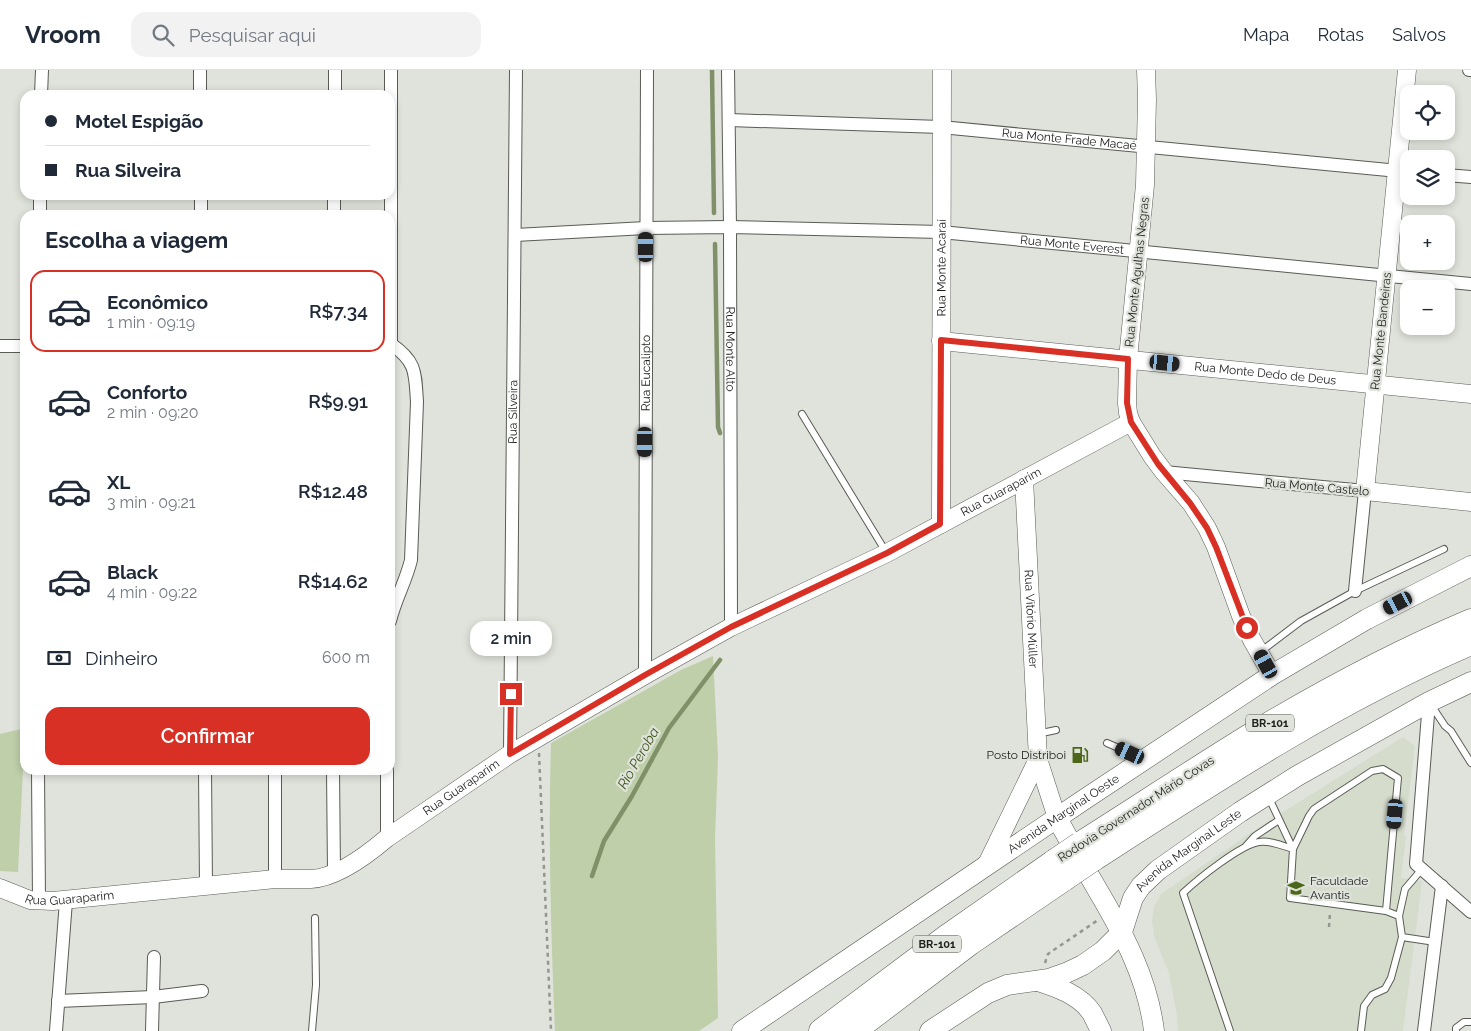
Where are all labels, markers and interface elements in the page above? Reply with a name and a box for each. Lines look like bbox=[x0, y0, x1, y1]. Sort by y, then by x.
search box bbox=[131, 12, 481, 57]
text: Vroom bbox=[25, 20, 101, 49]
icon: search bbox=[149, 21, 177, 49]
text: Pesquisar aqui bbox=[189, 24, 316, 46]
text: Mapa bbox=[1243, 24, 1289, 45]
text: Rotas bbox=[1317, 24, 1364, 45]
text: Salvos bbox=[1392, 24, 1446, 45]
map controls bbox=[1400, 85, 1455, 335]
button: locate bbox=[1400, 85, 1455, 140]
text: Motel Espigão bbox=[75, 110, 203, 132]
street label: Rua Monte Frade Macaé bbox=[1001, 126, 1137, 153]
button: layers bbox=[1400, 150, 1455, 205]
text: Rua Silveira bbox=[75, 159, 181, 181]
street label: Rua Monte Agulhas Negras bbox=[1122, 196, 1152, 348]
button: + bbox=[1400, 215, 1455, 270]
street label: Rua Monte Acaraí bbox=[934, 219, 949, 317]
text: Escolha a viagem bbox=[45, 227, 228, 253]
car bbox=[638, 232, 653, 262]
street label: Rua Monte Everest bbox=[1020, 233, 1125, 257]
street label: Rua Monte Bandeiras bbox=[1368, 271, 1394, 390]
button: − bbox=[1400, 280, 1455, 335]
icon: car bbox=[47, 289, 92, 334]
text: Econômico bbox=[107, 291, 208, 313]
text: R$7.34 bbox=[309, 300, 368, 322]
street label: Rua Monte Alto bbox=[723, 306, 737, 392]
text: 1 min · 09:19 bbox=[107, 313, 195, 332]
street label: Rua Eucalipto bbox=[639, 335, 653, 411]
car bbox=[1149, 354, 1180, 372]
street label: Rua Monte Dedo de Deus bbox=[1194, 359, 1337, 388]
icon: car bbox=[47, 379, 92, 424]
street label: Rua Silveira bbox=[506, 380, 520, 444]
text: Conforto bbox=[107, 381, 187, 403]
text: R$9.91 bbox=[308, 390, 368, 412]
text: 2 min · 09:20 bbox=[107, 403, 198, 422]
car bbox=[637, 427, 652, 457]
street label: Rua Guaraparim bbox=[958, 465, 1044, 519]
icon: car bbox=[47, 469, 92, 514]
text: XL bbox=[107, 471, 130, 493]
street label: Rua Monte Castelo bbox=[1264, 475, 1370, 499]
text: R$12.48 bbox=[298, 480, 368, 502]
text: 3 min · 09:21 bbox=[107, 493, 196, 512]
icon: car bbox=[47, 559, 92, 604]
text: Black bbox=[107, 561, 158, 583]
street label: Rua Vitório Müller bbox=[1022, 569, 1040, 669]
text: R$14.62 bbox=[298, 570, 368, 592]
text: 4 min · 09:22 bbox=[107, 583, 197, 602]
car bbox=[1381, 590, 1414, 616]
route start bbox=[1236, 617, 1258, 639]
callout: 2 min bbox=[470, 622, 552, 656]
text: 2 min bbox=[491, 629, 532, 648]
icon: cash bbox=[45, 644, 73, 672]
text: Dinheiro bbox=[85, 647, 158, 669]
car bbox=[1252, 647, 1279, 681]
text: 600 m bbox=[322, 648, 370, 667]
route end bbox=[500, 683, 522, 705]
button: Confirmar bbox=[45, 707, 370, 765]
road number: BR-101 bbox=[1246, 714, 1294, 731]
water label: Rio Peroba bbox=[614, 724, 662, 792]
car bbox=[1113, 740, 1146, 766]
fuel station icon: Posto Distriboi bbox=[1070, 745, 1090, 765]
place label: Posto Distriboi bbox=[987, 748, 1066, 762]
street label: Rodovia Governador Mário Covas bbox=[1055, 753, 1217, 865]
street label: Rua Guaraparim bbox=[420, 756, 502, 818]
street label: Avenida Marginal Oeste bbox=[1005, 771, 1122, 856]
car bbox=[1386, 798, 1403, 830]
street label: Avenida Marginal Leste bbox=[1132, 806, 1244, 894]
place label: Faculdade Avantis bbox=[1310, 874, 1368, 902]
school or university icon: Faculdade Avantis bbox=[1286, 878, 1306, 898]
street label: Rua Guaraparim bbox=[23, 888, 115, 908]
road number: BR-101 bbox=[913, 936, 961, 952]

